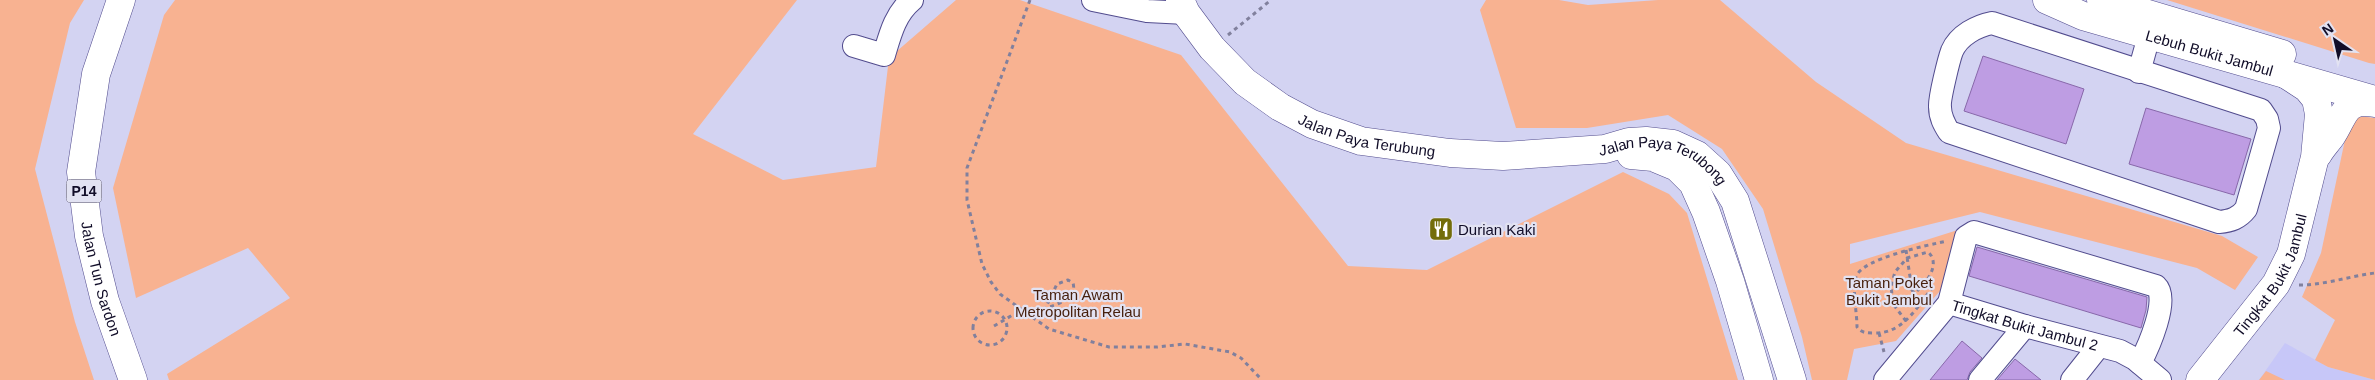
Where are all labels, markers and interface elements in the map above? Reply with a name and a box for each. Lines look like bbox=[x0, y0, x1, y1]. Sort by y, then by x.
north arrow bbox=[2310, 15, 2360, 65]
text: N bbox=[2319, 20, 2336, 39]
street label: Lebuh Bukit Jambul bbox=[2144, 26, 2275, 79]
street label: Jalan Paya Terubung bbox=[1296, 110, 1436, 159]
street label: Jalan Paya Terubong bbox=[1599, 132, 1731, 188]
road number: P14 bbox=[66, 180, 102, 202]
street label: Tingkat Bukit Jambul bbox=[2230, 212, 2309, 339]
restaurant icon: Durian Kaki bbox=[1428, 216, 1454, 242]
street label: Jalan Tun Sardon bbox=[79, 220, 125, 338]
place label: Durian Kaki bbox=[1458, 221, 1536, 238]
park label: Taman Poket Bukit Jambul bbox=[1845, 274, 1934, 308]
park label: Taman Awam Metropolitan Relau bbox=[1015, 286, 1141, 320]
street label: Tingkat Bukit Jambul 2 bbox=[1950, 296, 2100, 353]

